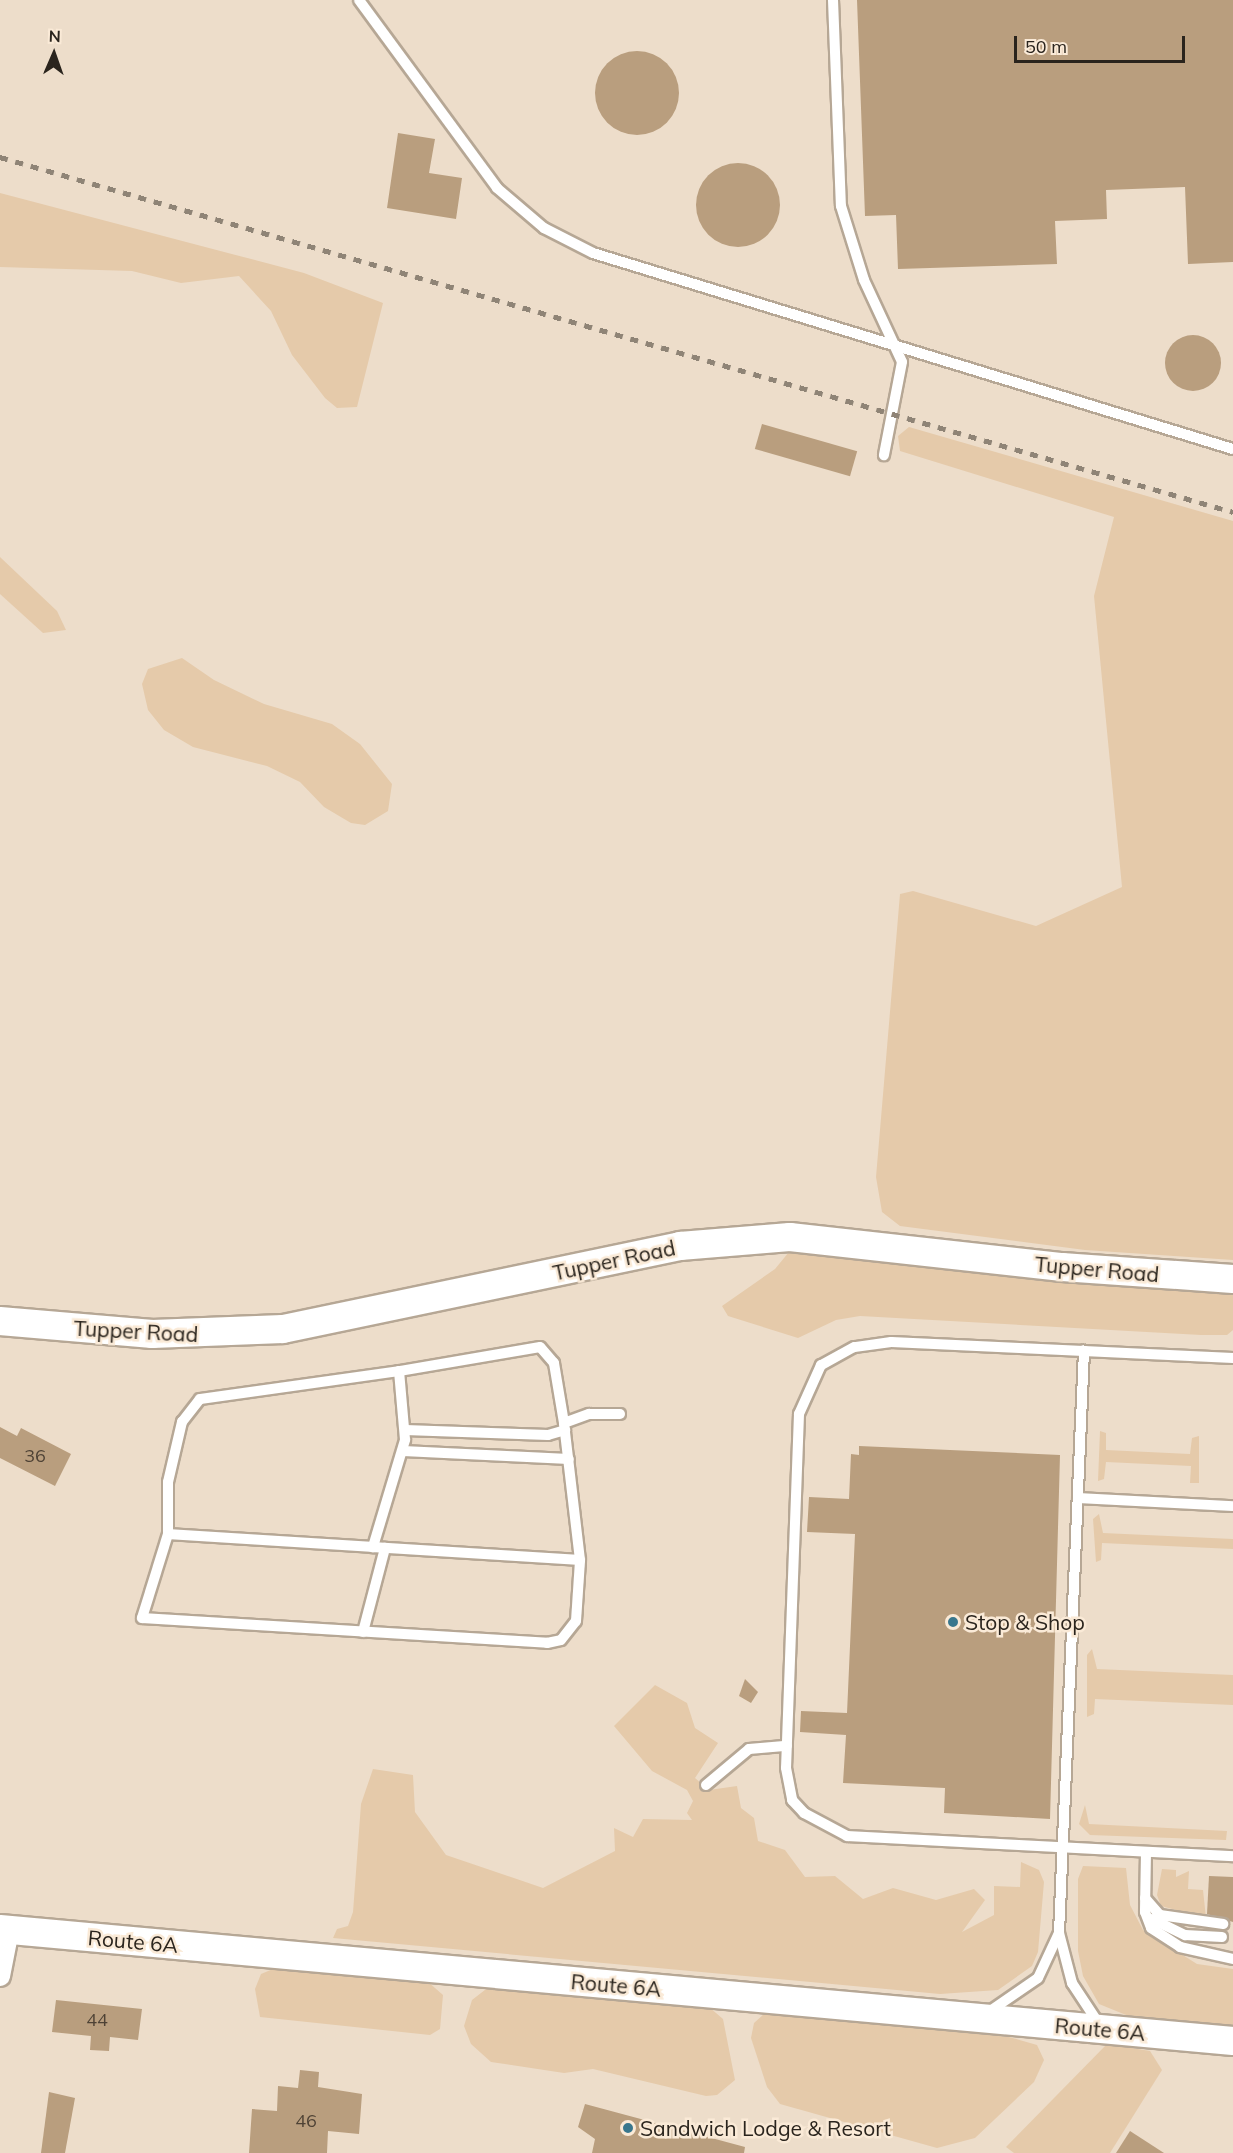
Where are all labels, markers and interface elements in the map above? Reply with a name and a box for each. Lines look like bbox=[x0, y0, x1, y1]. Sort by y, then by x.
north arrow bbox=[24, 24, 84, 84]
scale bar bbox=[1017, 24, 1188, 62]
text: N bbox=[48, 26, 61, 46]
text: 50 m bbox=[1025, 35, 1067, 58]
street label: Tupper Road bbox=[550, 1235, 678, 1285]
street label: Tupper Road bbox=[1034, 1251, 1160, 1287]
street label: Tupper Road bbox=[73, 1315, 199, 1347]
house number: 36 bbox=[24, 1445, 46, 1467]
place label: Stop & Shop bbox=[965, 1609, 1085, 1635]
marker: Stop & Shop bbox=[946, 1615, 960, 1629]
street label: Route 6A bbox=[87, 1925, 179, 1957]
street label: Route 6A bbox=[570, 1969, 662, 2001]
house number: 44 bbox=[86, 2009, 108, 2031]
street label: Route 6A bbox=[1054, 2013, 1146, 2045]
house number: 46 bbox=[295, 2110, 317, 2132]
place label: Sandwich Lodge & Resort bbox=[640, 2115, 891, 2141]
marker: Sandwich Lodge & Resort bbox=[621, 2121, 635, 2135]

